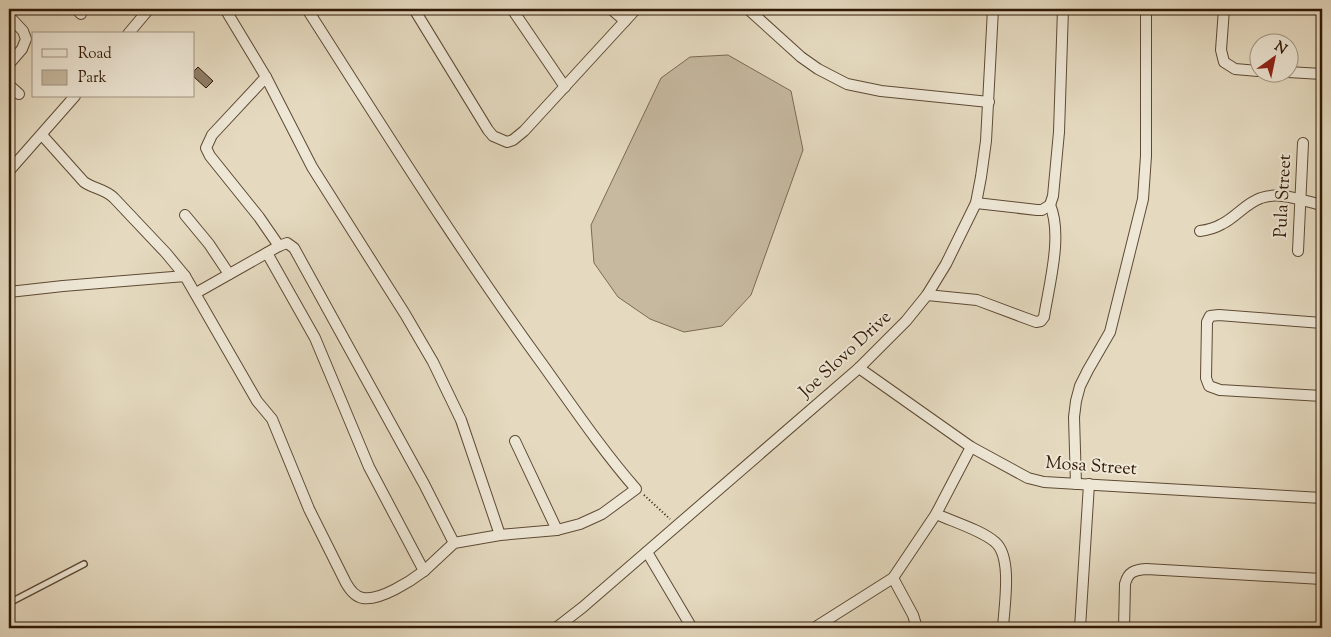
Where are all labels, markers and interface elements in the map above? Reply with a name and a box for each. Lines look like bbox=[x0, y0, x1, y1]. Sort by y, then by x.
legend bbox=[32, 32, 195, 98]
north arrow bbox=[1248, 32, 1298, 82]
text: N bbox=[1270, 37, 1290, 60]
text: Road bbox=[78, 44, 112, 65]
text: Park bbox=[78, 68, 107, 89]
street label: Pula Street bbox=[1269, 153, 1299, 239]
street label: Joe Slovo Drive bbox=[793, 305, 898, 405]
street label: Mosa Street bbox=[1044, 451, 1138, 483]

